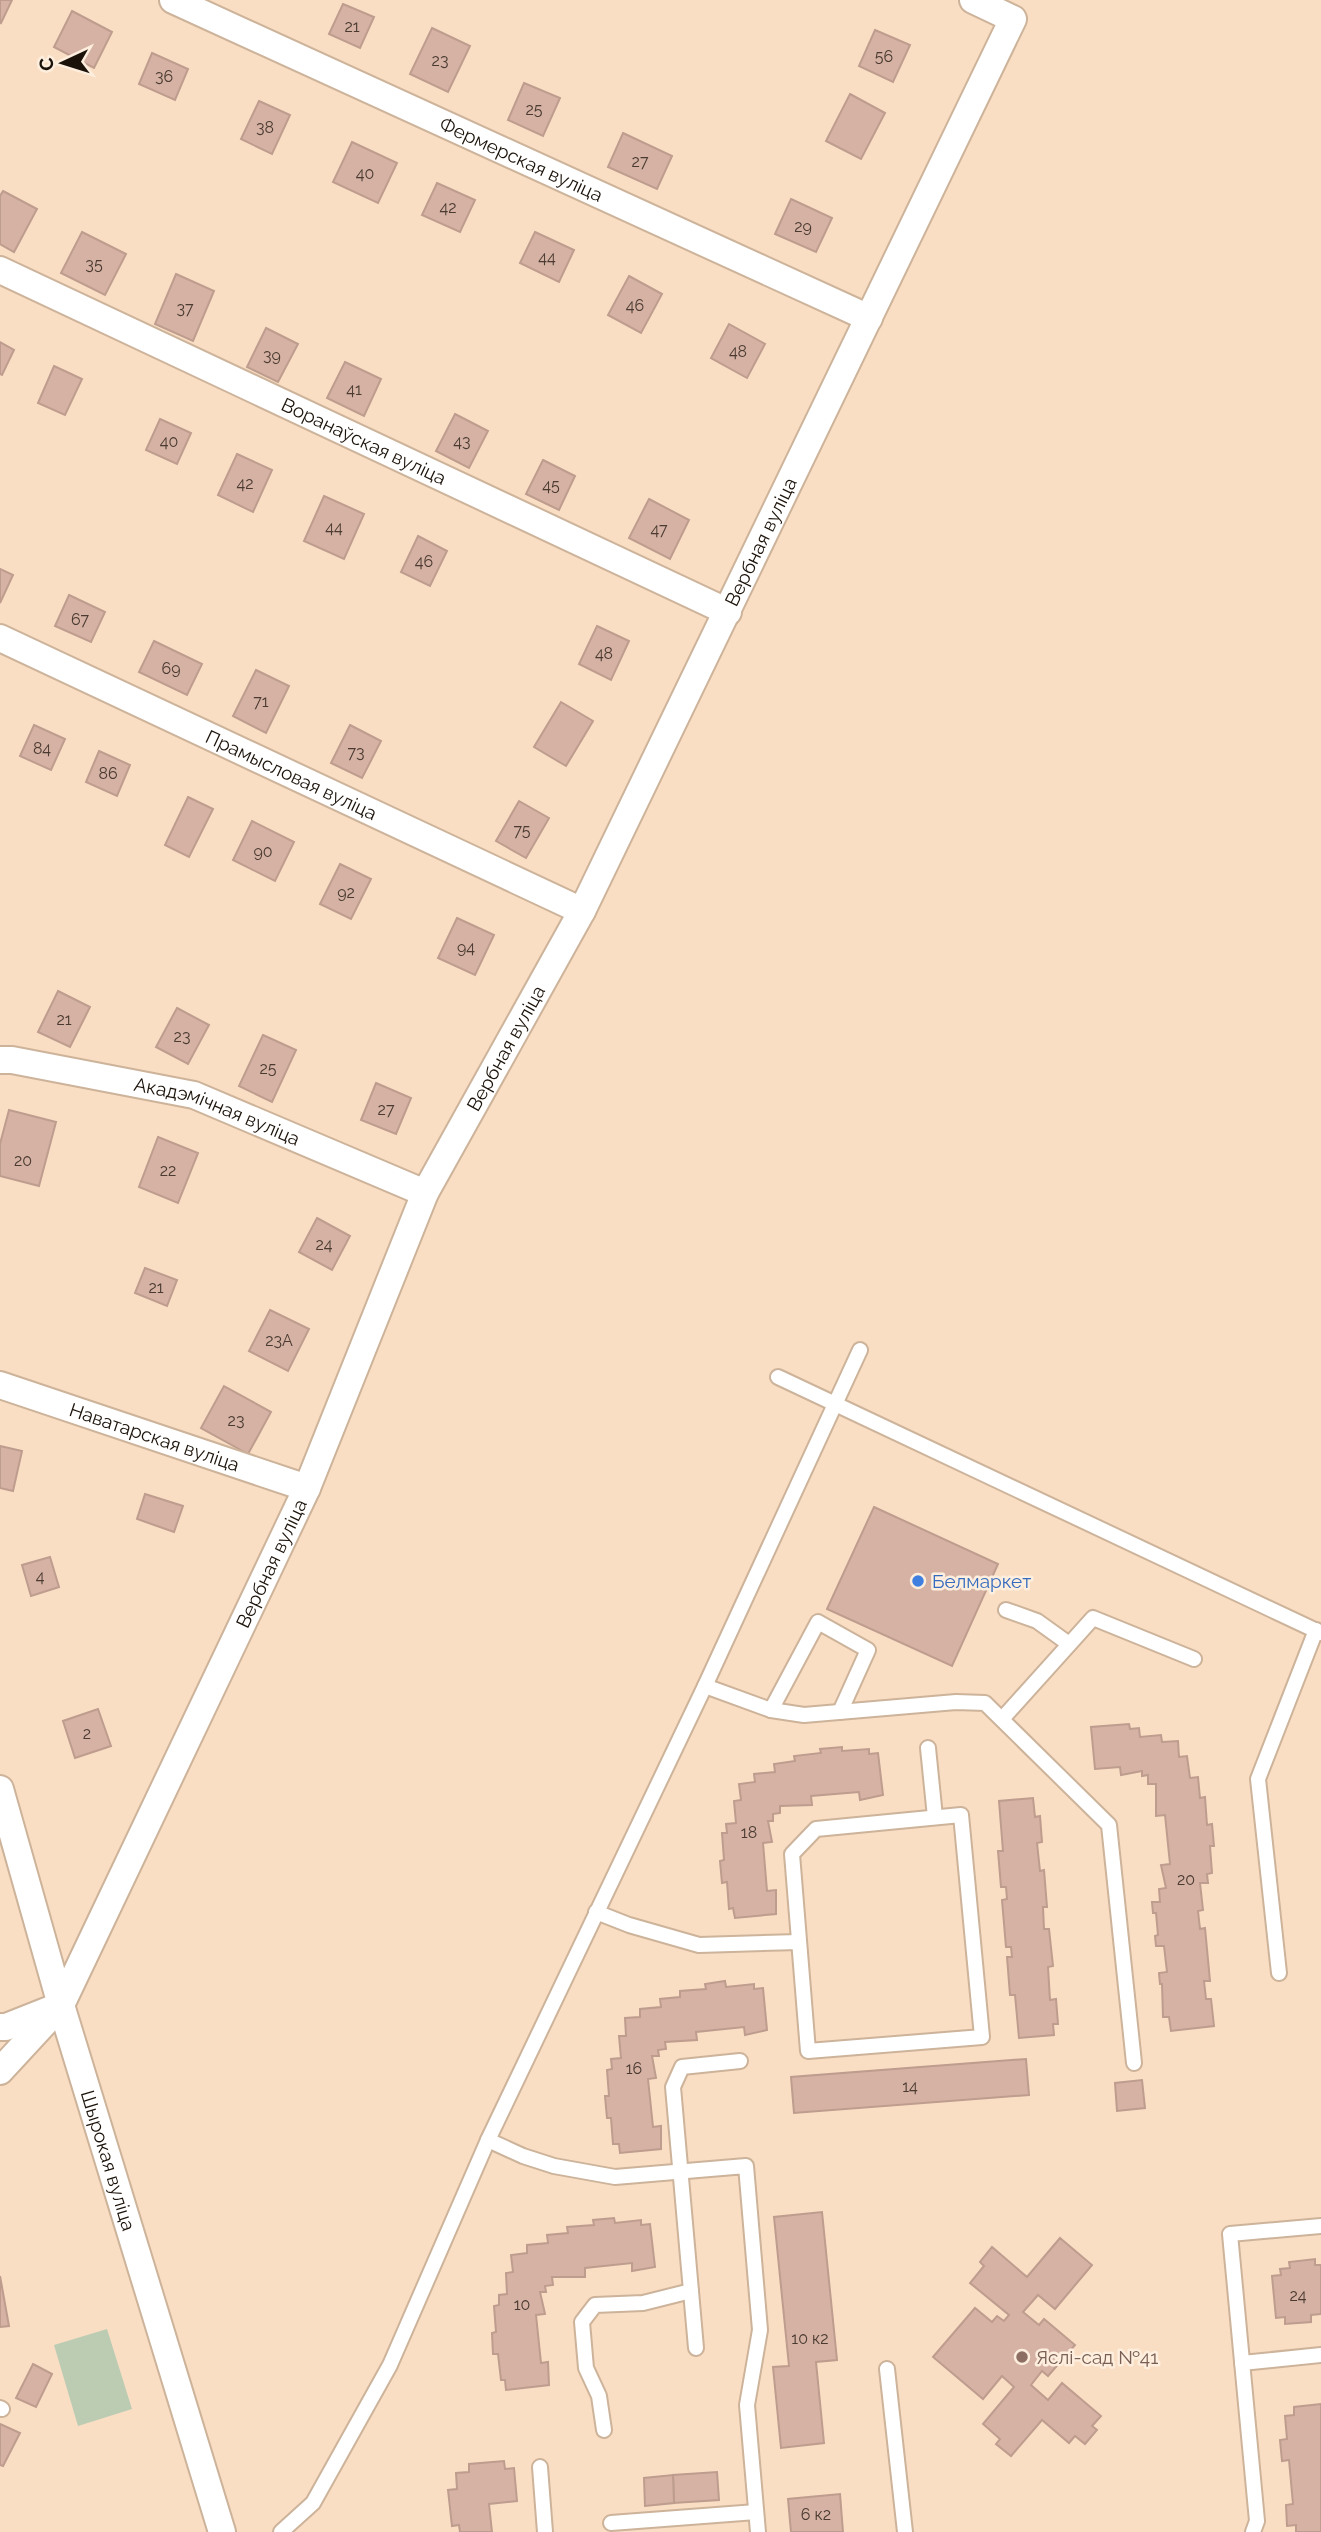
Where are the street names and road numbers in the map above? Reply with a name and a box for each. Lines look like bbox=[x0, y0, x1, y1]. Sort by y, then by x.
street label: Фермерская вуліца bbox=[436, 112, 606, 206]
street label: Воранаўская вуліца bbox=[278, 393, 450, 489]
street label: Вербная вуліца bbox=[720, 474, 801, 610]
street label: Прамысловая вуліца bbox=[202, 725, 381, 824]
street label: Вербная вуліца bbox=[462, 982, 549, 1115]
street label: Акадэмічная вуліца bbox=[132, 1073, 303, 1150]
street label: Наватарская вуліца bbox=[67, 1398, 242, 1476]
street label: Вербная вуліца bbox=[231, 1495, 311, 1631]
street label: Шырокая вуліца bbox=[77, 2088, 140, 2233]

